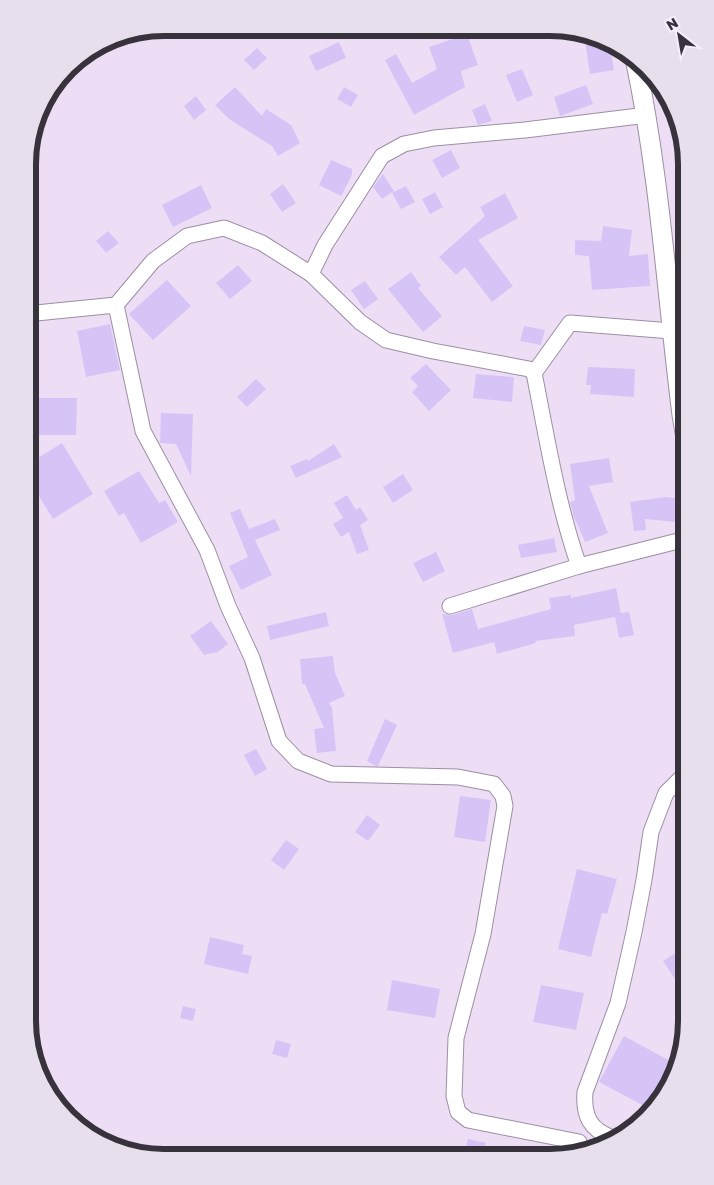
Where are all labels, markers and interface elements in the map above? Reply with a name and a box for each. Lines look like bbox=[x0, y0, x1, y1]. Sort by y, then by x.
north arrow bbox=[654, 10, 704, 60]
text: N bbox=[663, 13, 681, 33]

